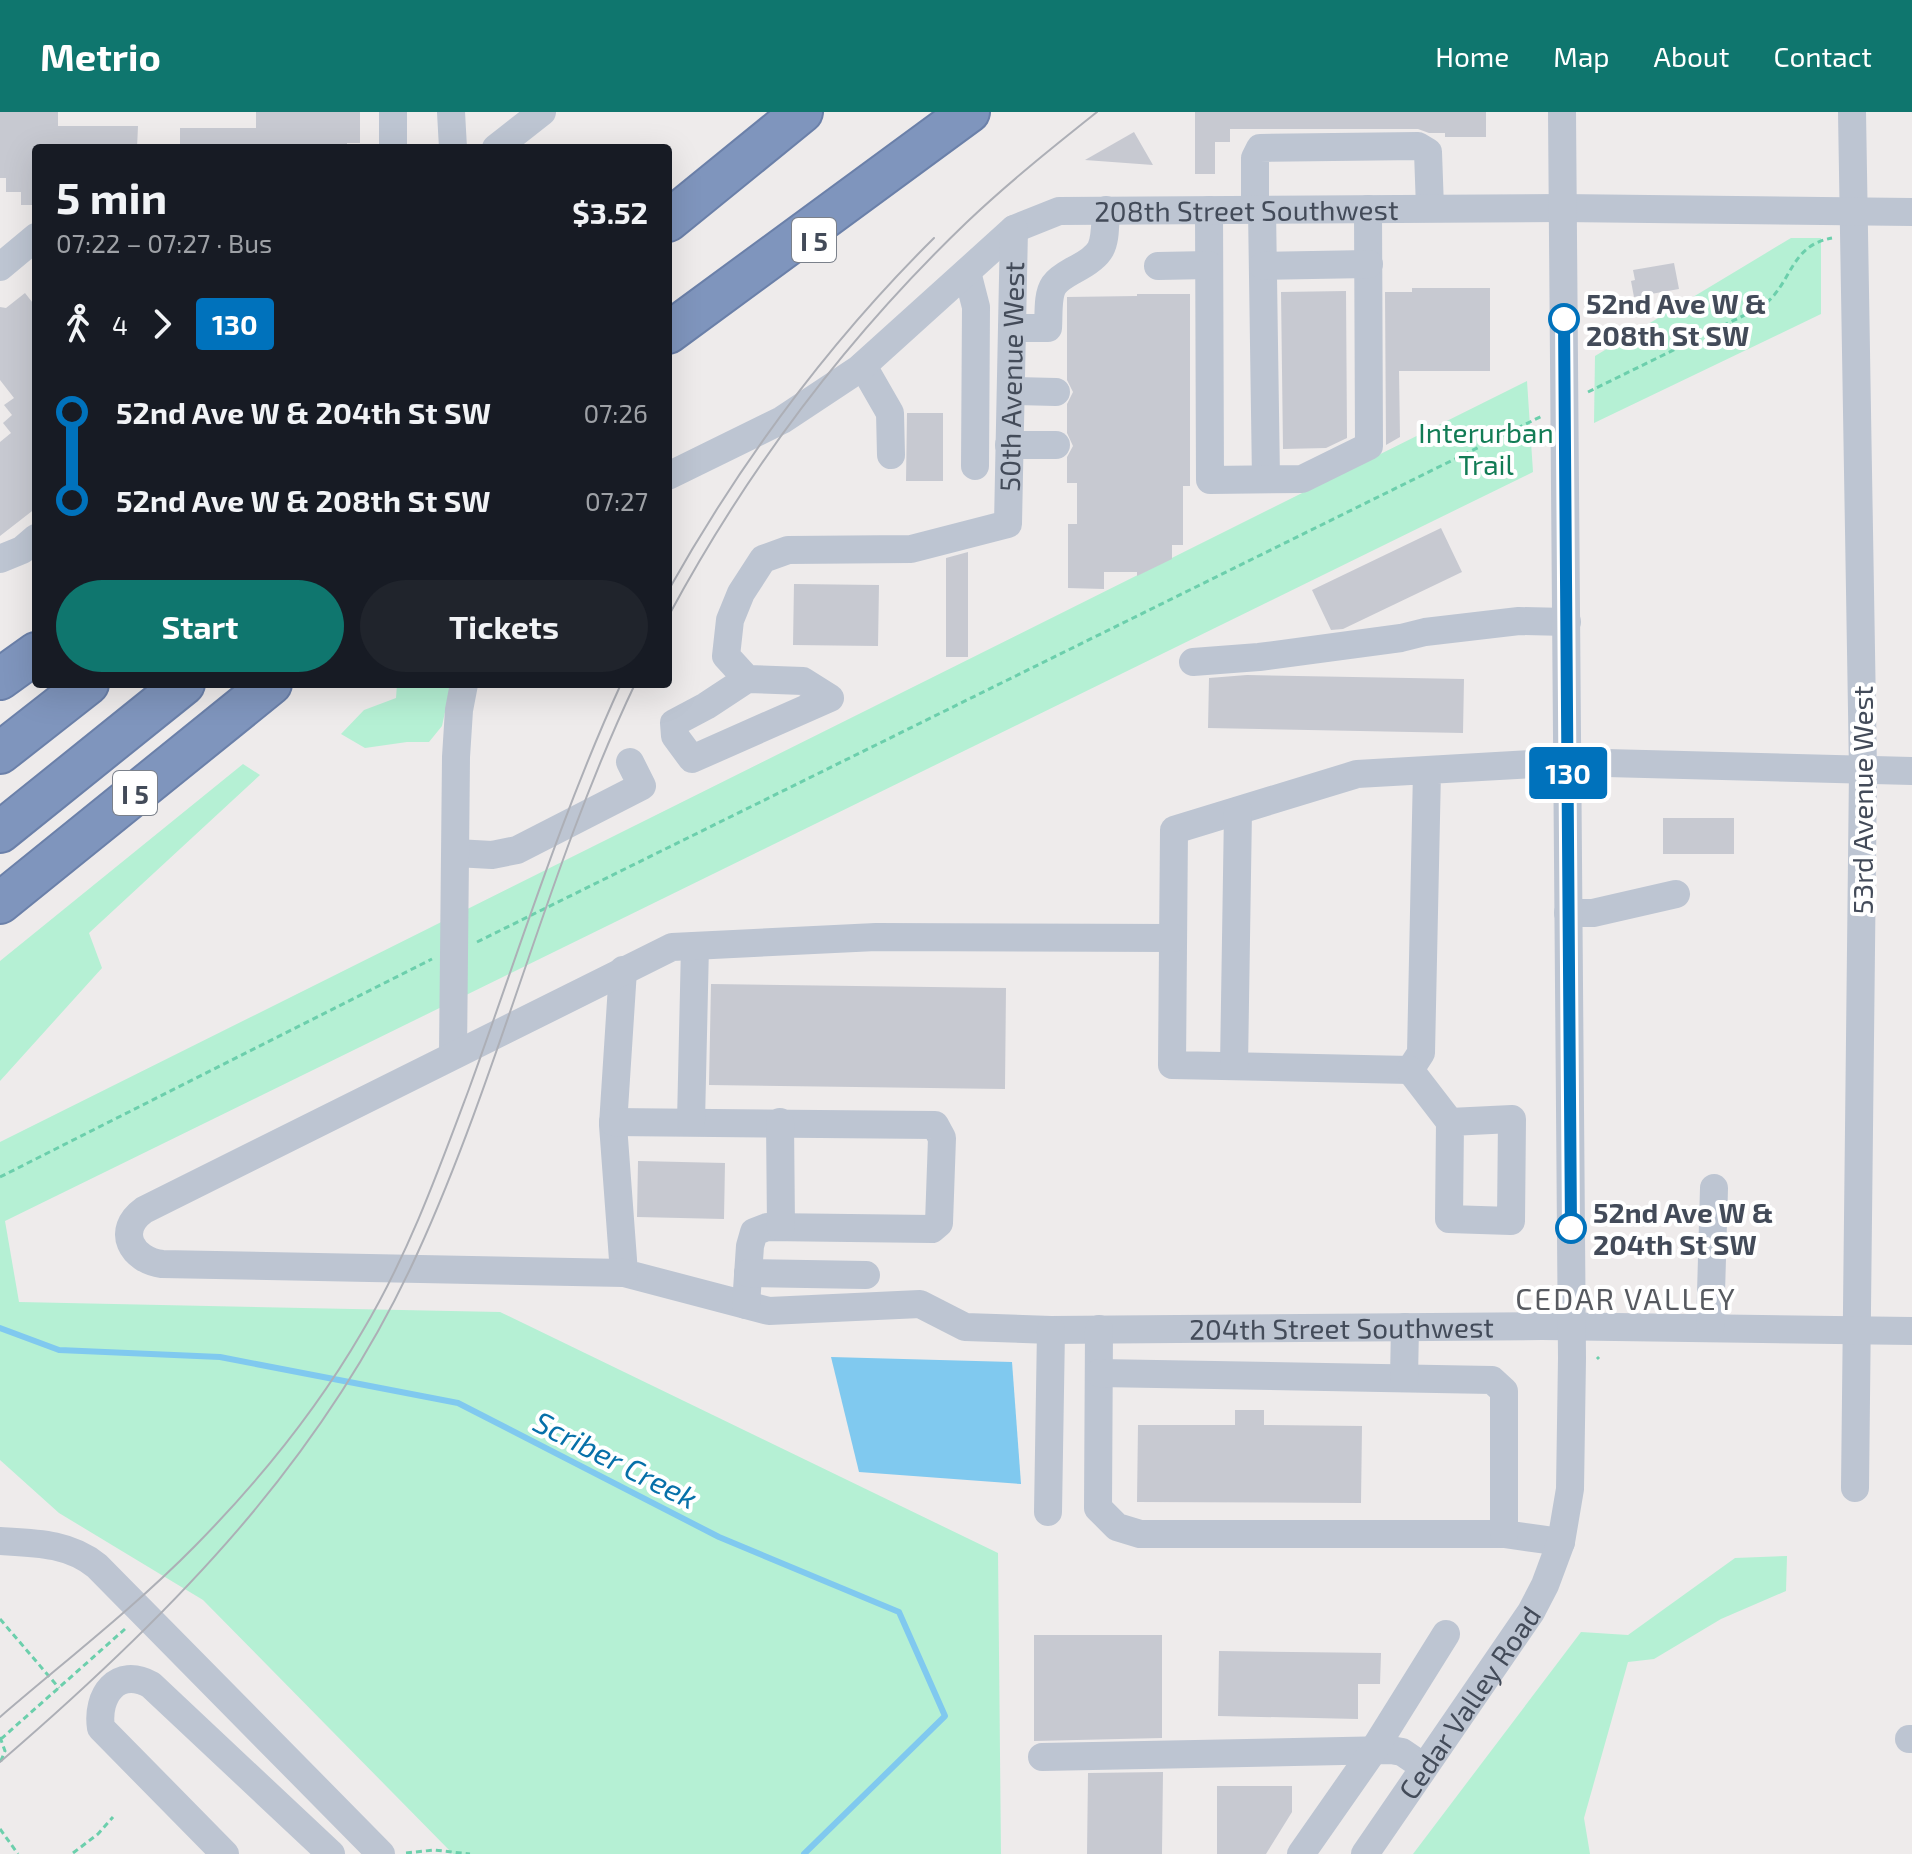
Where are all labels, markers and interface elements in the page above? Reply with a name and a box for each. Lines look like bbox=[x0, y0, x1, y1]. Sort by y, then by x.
text: Metrio bbox=[40, 33, 161, 79]
text: Home bbox=[1435, 39, 1509, 73]
text: Map bbox=[1553, 39, 1610, 73]
text: About bbox=[1654, 39, 1729, 73]
text: Contact bbox=[1773, 39, 1872, 73]
text: 5 min bbox=[56, 170, 167, 223]
street label: 208th Street Southwest bbox=[1094, 192, 1399, 228]
text: $3.52 bbox=[572, 194, 648, 230]
road number: I 5 bbox=[792, 218, 836, 262]
text: 07:22 – 07:27 · Bus bbox=[56, 227, 272, 258]
street label: 50th Avenue West bbox=[992, 261, 1030, 492]
place label: 52nd Ave W & 208th St SW bbox=[1586, 286, 1766, 352]
icon: walk bbox=[56, 302, 100, 346]
icon: forward bbox=[140, 302, 184, 346]
marker: 52nd Ave W & 208th St SW bbox=[1549, 304, 1579, 334]
text: 130 bbox=[212, 307, 258, 341]
text: 4 bbox=[112, 309, 128, 340]
text: 52nd Ave W & 204th St SW bbox=[116, 394, 491, 430]
text: 07:26 bbox=[583, 397, 648, 428]
park label: Interurban Trail bbox=[1418, 415, 1554, 481]
text: 52nd Ave W & 208th St SW bbox=[116, 482, 491, 518]
text: 07:27 bbox=[585, 485, 648, 516]
button: Start bbox=[56, 580, 344, 672]
button: Tickets bbox=[360, 580, 648, 672]
street label: 53rd Avenue West bbox=[1845, 686, 1879, 914]
line badge: 130 bbox=[1522, 747, 1614, 799]
text: 130 bbox=[1545, 756, 1591, 790]
road number: I 5 bbox=[113, 771, 157, 815]
place label: 52nd Ave W & 204th St SW bbox=[1593, 1195, 1773, 1261]
marker: 52nd Ave W & 204th St SW bbox=[1556, 1213, 1586, 1243]
district label: CEDAR VALLEY bbox=[1515, 1280, 1737, 1316]
street label: 204th Street Southwest bbox=[1189, 1309, 1494, 1346]
water label: Scriber Creek bbox=[528, 1402, 704, 1516]
street label: Cedar Valley Road bbox=[1391, 1599, 1547, 1805]

